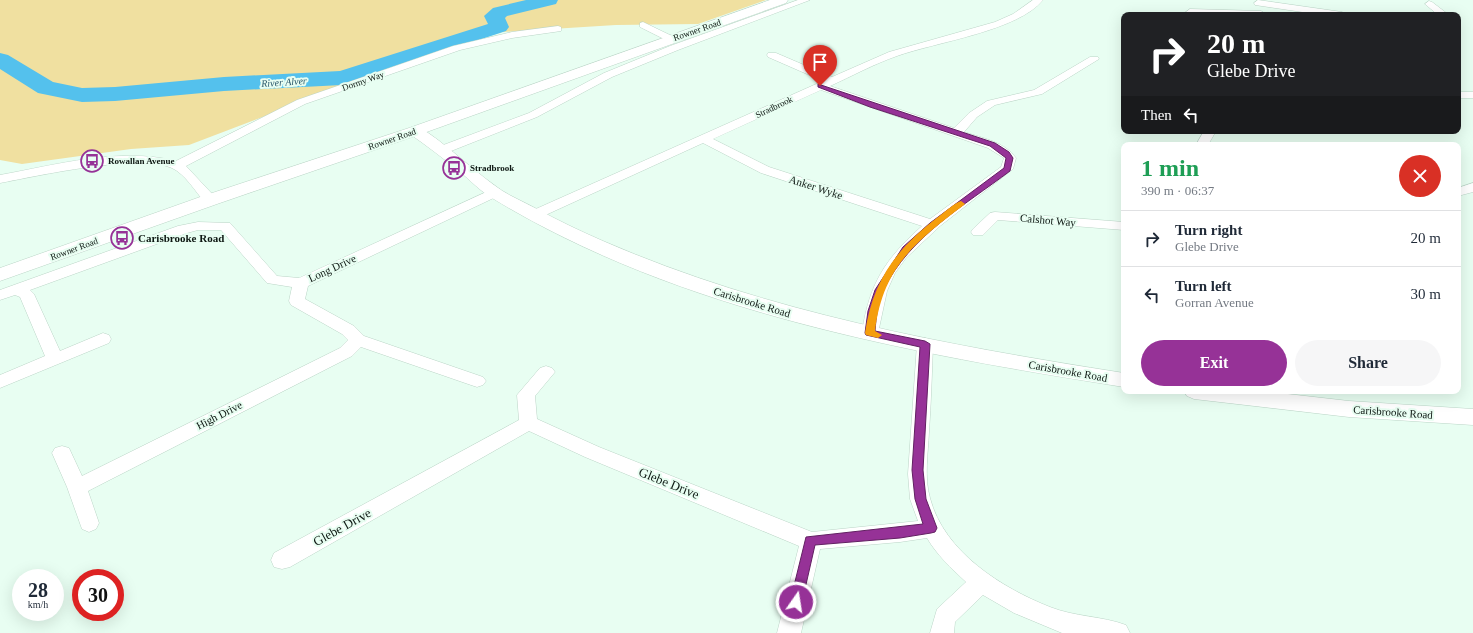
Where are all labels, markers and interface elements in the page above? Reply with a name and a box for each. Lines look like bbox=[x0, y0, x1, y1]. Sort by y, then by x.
street label: Rowner Road bbox=[672, 17, 723, 43]
icon: right bbox=[1141, 28, 1193, 80]
text: 20 m bbox=[1207, 28, 1265, 59]
pin bbox=[803, 45, 837, 86]
icon: arrive bbox=[809, 51, 831, 73]
text: Glebe Drive bbox=[1207, 61, 1295, 81]
street label: Dormy Way bbox=[341, 69, 386, 93]
water label: River Alver bbox=[260, 75, 307, 89]
street label: Stradbrook bbox=[754, 94, 795, 120]
icon: left bbox=[1180, 104, 1202, 126]
text: Then bbox=[1141, 107, 1172, 123]
street label: Rowner Road bbox=[367, 126, 418, 152]
bus stop icon: Rowallan Avenue bbox=[79, 148, 105, 174]
bus stop icon: Stradbrook bbox=[441, 155, 467, 181]
text: 1 min bbox=[1141, 155, 1199, 181]
button: close bbox=[1399, 155, 1441, 197]
place label: Rowallan Avenue bbox=[108, 156, 175, 166]
place label: Stradbrook bbox=[470, 163, 514, 173]
street label: Anker Wyke bbox=[788, 173, 844, 201]
text: 390 m · 06:37 bbox=[1141, 183, 1214, 198]
street label: Calshot Way bbox=[1020, 212, 1077, 228]
text: Turn right bbox=[1175, 222, 1242, 238]
bus stop icon: Carisbrooke Road bbox=[109, 225, 135, 251]
icon: right bbox=[1141, 228, 1163, 250]
text: 20 m bbox=[1411, 230, 1441, 246]
place label: Carisbrooke Road bbox=[138, 232, 224, 244]
street label: Rowner Road bbox=[49, 236, 100, 262]
text: Glebe Drive bbox=[1175, 239, 1239, 254]
street label: Long Drive bbox=[306, 252, 358, 284]
text: Turn left bbox=[1175, 278, 1232, 294]
icon: left bbox=[1141, 284, 1163, 306]
street label: Carisbrooke Road bbox=[712, 285, 792, 320]
text: 30 m bbox=[1411, 286, 1441, 302]
text: Gorran Avenue bbox=[1175, 295, 1254, 310]
button: Exit bbox=[1141, 340, 1287, 386]
button: Share bbox=[1295, 340, 1441, 386]
street label: Carisbrooke Road bbox=[1028, 358, 1109, 384]
street label: High Drive bbox=[194, 398, 244, 432]
street label: Carisbrooke Road bbox=[1353, 403, 1434, 421]
street label: Glebe Drive bbox=[637, 464, 702, 502]
street label: Glebe Drive bbox=[310, 505, 374, 549]
speed limit sign: 30 bbox=[72, 569, 124, 621]
text: 28 bbox=[28, 579, 48, 601]
position arrow bbox=[775, 581, 817, 623]
text: km/h bbox=[28, 599, 48, 610]

